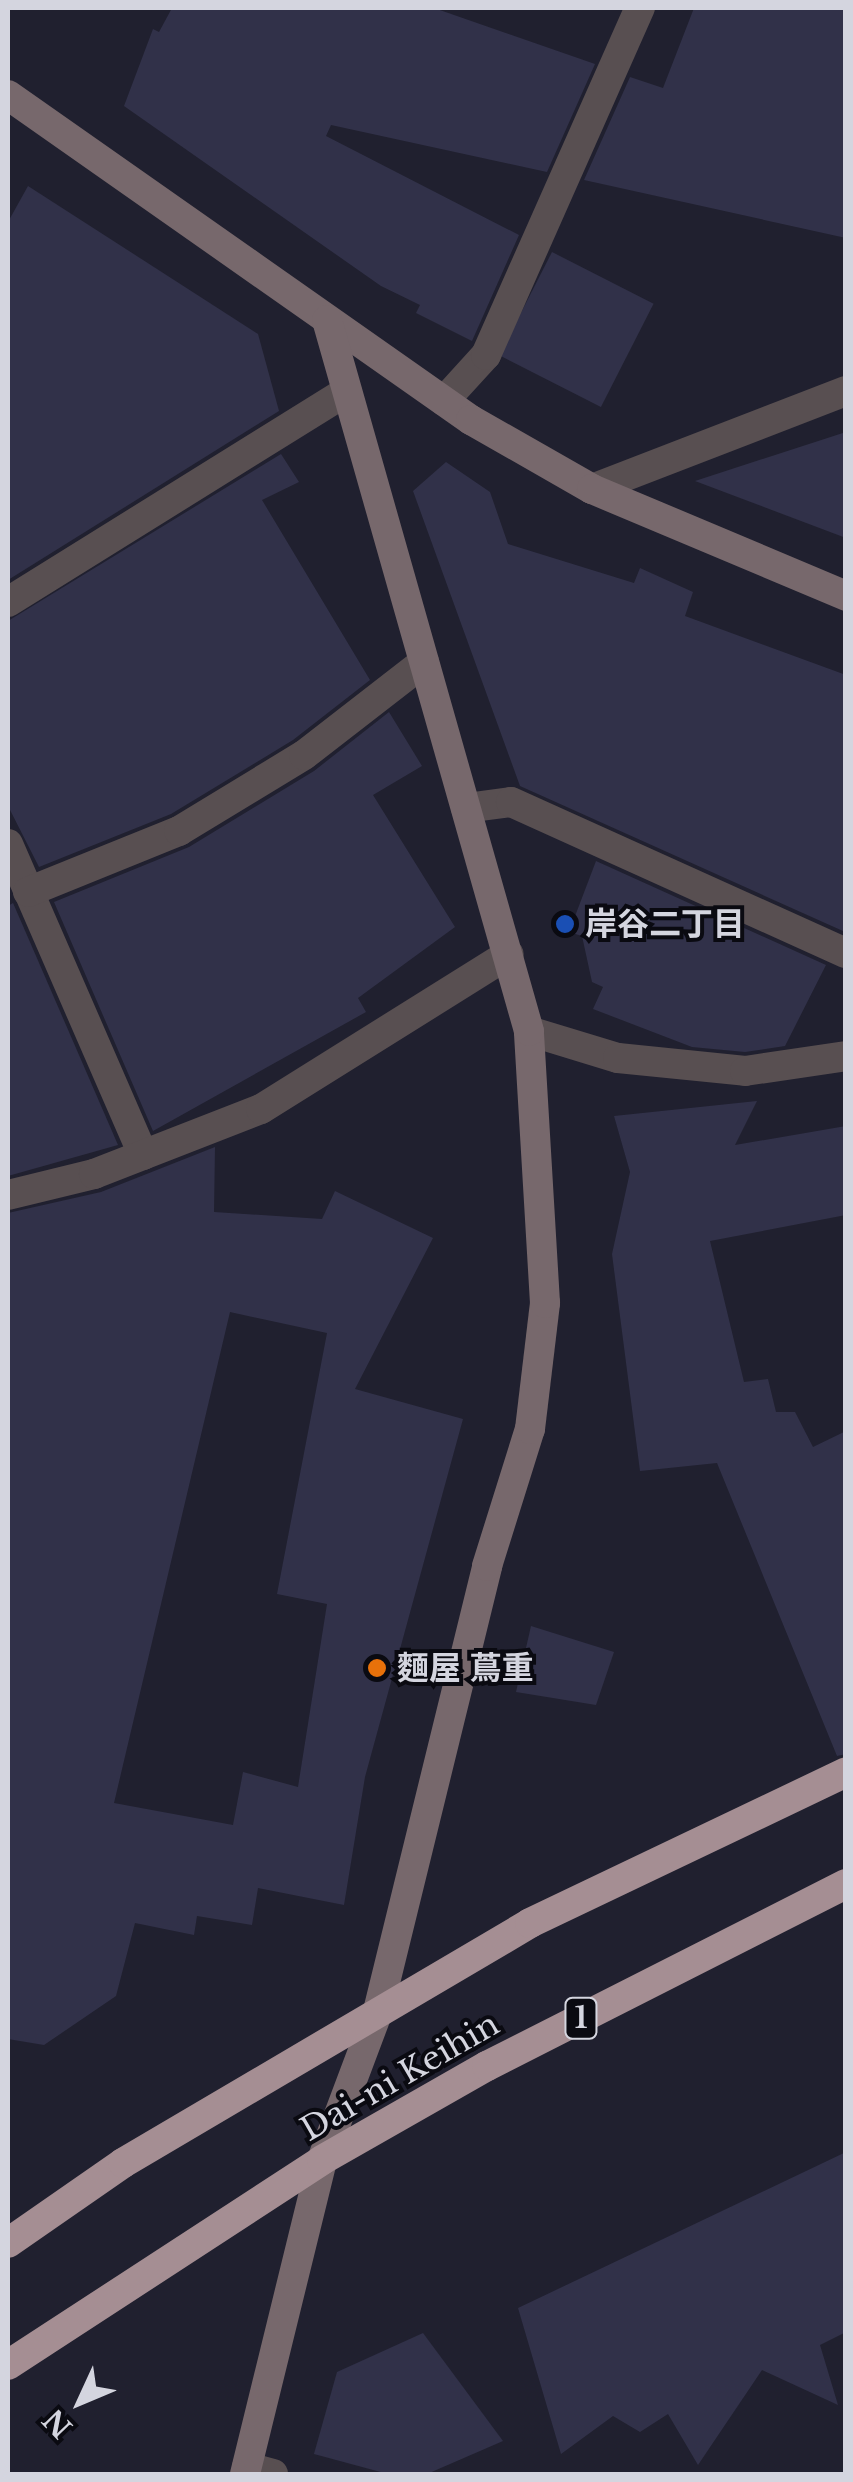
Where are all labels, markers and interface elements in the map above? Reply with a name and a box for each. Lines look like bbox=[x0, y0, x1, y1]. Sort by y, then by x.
place label: 岸谷二丁目 bbox=[585, 905, 745, 943]
marker: 岸谷二丁目 bbox=[554, 913, 576, 935]
place label: 麵屋 蔦重 bbox=[397, 1649, 534, 1687]
marker: 麵屋 蔦重 bbox=[366, 1657, 388, 1679]
road number: 1 bbox=[564, 1993, 598, 2043]
street label: Dai-ni Keihin bbox=[294, 2005, 506, 2149]
north arrow bbox=[30, 2352, 130, 2452]
text: N bbox=[36, 2402, 80, 2445]

